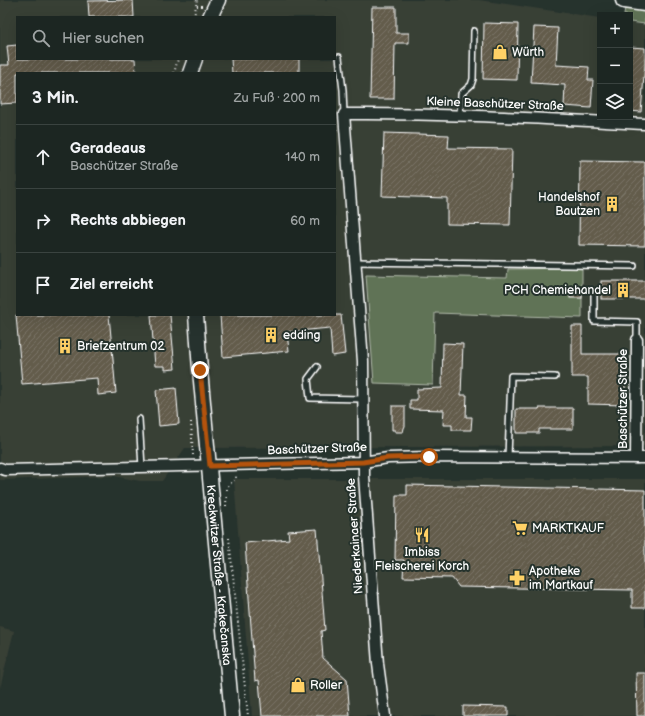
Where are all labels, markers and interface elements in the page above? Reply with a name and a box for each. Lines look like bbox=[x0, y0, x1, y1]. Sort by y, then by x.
map controls bbox=[597, 12, 633, 120]
button: + bbox=[597, 12, 633, 48]
search box bbox=[16, 16, 336, 60]
icon: search bbox=[30, 27, 52, 49]
text: Hier suchen bbox=[62, 29, 144, 48]
shop icon: Würth bbox=[491, 43, 509, 61]
place label: Würth bbox=[512, 45, 545, 60]
button: − bbox=[597, 48, 633, 84]
button: layers bbox=[597, 84, 633, 120]
text: 3 Min. bbox=[32, 88, 79, 108]
text: Zu Fuß · 200 m bbox=[234, 90, 320, 106]
street label: Kleine Baschützer Straße bbox=[426, 94, 564, 114]
text: Geradeaus bbox=[70, 139, 146, 158]
icon: ahead bbox=[32, 146, 54, 168]
text: 140 m bbox=[285, 149, 320, 165]
text: Baschützer Straße bbox=[70, 158, 178, 174]
place label: Handelshof Bautzen bbox=[538, 190, 600, 219]
building icon: Handelshof Bautzen bbox=[603, 195, 621, 213]
icon: right bbox=[32, 210, 54, 232]
text: Rechts abbiegen bbox=[70, 211, 186, 230]
text: 60 m bbox=[290, 213, 320, 229]
icon: arrive bbox=[32, 274, 54, 296]
text: Ziel erreicht bbox=[70, 275, 153, 294]
building icon: PCH Chemiehandel bbox=[614, 281, 632, 299]
place label: PCH Chemiehandel bbox=[504, 283, 611, 298]
building icon: edding bbox=[262, 326, 280, 344]
place label: edding bbox=[283, 328, 320, 343]
building icon: Briefzentrum 02 bbox=[56, 337, 74, 355]
place label: Briefzentrum 02 bbox=[77, 339, 164, 354]
street label: Baschützer Straße bbox=[616, 349, 631, 449]
route end bbox=[191, 361, 209, 379]
street label: Baschützer Straße bbox=[267, 440, 367, 458]
route start bbox=[420, 448, 438, 466]
street label: Niederkainaer Straße bbox=[343, 478, 367, 594]
street label: Kreckwitzer Straße - Krakečanska bbox=[203, 484, 235, 666]
supermarket icon: MARKTKAUF bbox=[511, 519, 529, 537]
place label: MARKTKAUF bbox=[532, 521, 605, 536]
restaurant icon: Imbiss Fleischerei Korch bbox=[413, 526, 431, 544]
place label: Imbiss Fleischerei Korch bbox=[375, 545, 470, 574]
place label: Apotheke im Martkauf bbox=[529, 564, 593, 593]
pharmacy icon: Apotheke im Martkauf bbox=[508, 569, 526, 587]
shop icon: Roller bbox=[289, 676, 307, 694]
place label: Roller bbox=[310, 678, 343, 693]

